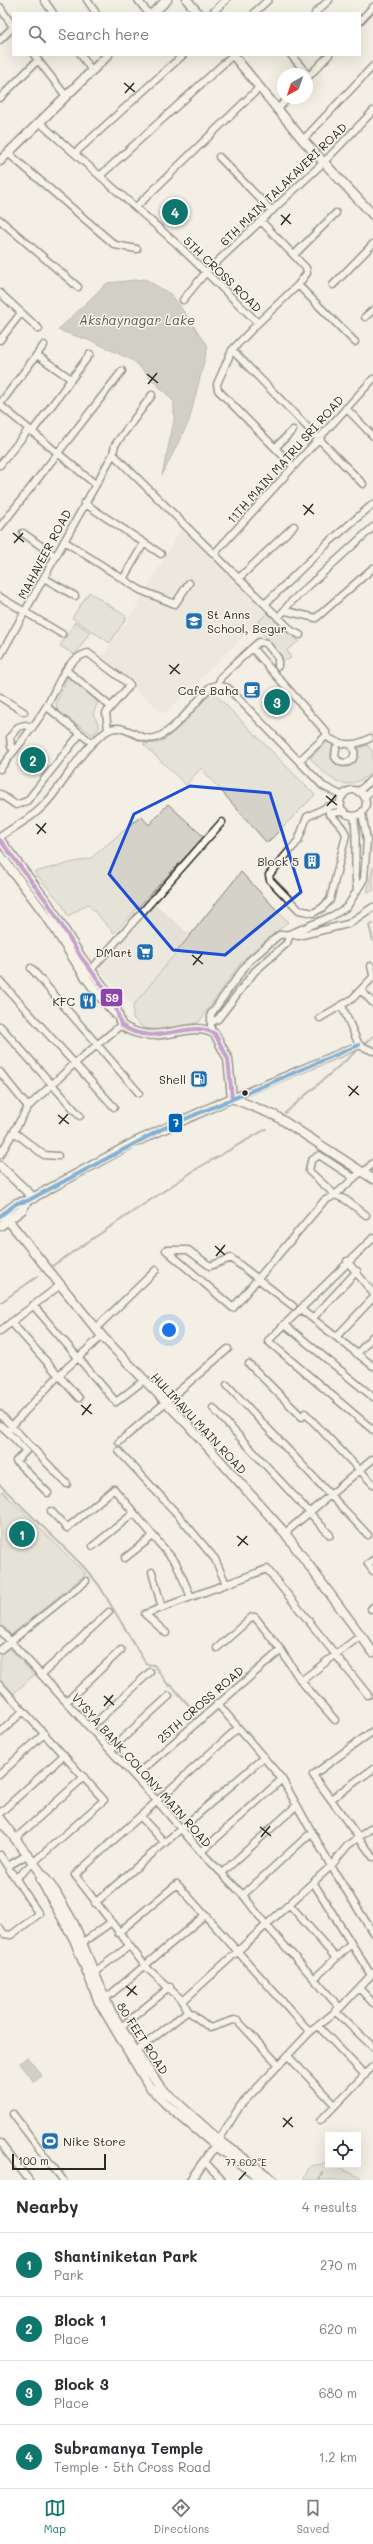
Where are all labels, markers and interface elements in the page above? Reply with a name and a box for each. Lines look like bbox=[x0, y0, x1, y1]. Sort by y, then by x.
search box bbox=[12, 12, 361, 56]
icon: search bbox=[26, 23, 48, 45]
text: Search here bbox=[58, 24, 149, 44]
north arrow bbox=[277, 68, 313, 104]
street label: 6TH MAIN TALAKAVERI ROAD bbox=[216, 119, 350, 249]
pin: 4 bbox=[162, 197, 188, 227]
street label: 5TH CROSS ROAD bbox=[180, 232, 266, 316]
water label: Akshaynagar Lake bbox=[79, 311, 195, 328]
street label: 11TH MAIN MATRU SRI ROAD bbox=[223, 392, 347, 526]
street label: MAHAVEER ROAD bbox=[14, 506, 74, 602]
place label: St Anns School, Begur bbox=[207, 606, 287, 636]
school or university icon: St Anns School, Begur bbox=[184, 611, 204, 631]
cafe icon: Cafe Baha bbox=[242, 680, 262, 700]
place label: Cafe Baha bbox=[178, 682, 239, 698]
pin: 3 bbox=[264, 687, 290, 717]
pin: 2 bbox=[20, 745, 46, 775]
building icon: Block 5 bbox=[302, 851, 322, 871]
place label: Block 5 bbox=[257, 853, 299, 869]
supermarket icon: DMart bbox=[135, 942, 155, 962]
place label: DMart bbox=[95, 944, 132, 960]
line badge: 59 bbox=[100, 988, 123, 1007]
text: 59 bbox=[105, 990, 119, 1005]
restaurant icon: KFC bbox=[78, 991, 98, 1011]
place label: KFC bbox=[52, 993, 75, 1009]
fuel station icon: Shell bbox=[189, 1069, 209, 1089]
place label: Shell bbox=[159, 1071, 186, 1087]
unlabelled marker bbox=[240, 1088, 250, 1098]
line badge: 7 bbox=[168, 1113, 183, 1133]
text: 7 bbox=[173, 1115, 179, 1130]
your location bbox=[159, 1320, 179, 1340]
street label: HULIMAVU MAIN ROAD bbox=[148, 1369, 250, 1477]
pin: 1 bbox=[9, 1519, 35, 1549]
street label: 25TH CROSS ROAD bbox=[153, 1662, 247, 1746]
street label: VYSYA BANK COLONY MAIN ROAD bbox=[68, 1690, 216, 1850]
street label: 80 FEET ROAD bbox=[114, 1999, 172, 2077]
sports icon: Nike Store bbox=[40, 2131, 60, 2151]
map controls bbox=[325, 2132, 361, 2168]
button: locate bbox=[325, 2132, 361, 2168]
place label: Nike Store bbox=[63, 2133, 126, 2149]
scale bar bbox=[12, 2152, 106, 2171]
text: 100 m bbox=[18, 2153, 49, 2168]
text: 77.602°E bbox=[225, 2155, 267, 2169]
text: Nearby bbox=[16, 2195, 78, 2217]
text: 4 results bbox=[302, 2198, 357, 2215]
text: Shantiniketan Park bbox=[54, 2246, 198, 2266]
text: 1 bbox=[26, 2256, 32, 2273]
text: 270 m bbox=[320, 2256, 357, 2273]
text: Park bbox=[54, 2266, 83, 2283]
text: Block 1 bbox=[54, 2310, 106, 2330]
text: 2 bbox=[25, 2320, 33, 2337]
text: 620 m bbox=[319, 2320, 357, 2337]
text: Place bbox=[54, 2330, 89, 2347]
text: Block 3 bbox=[54, 2374, 109, 2394]
text: 3 bbox=[25, 2384, 33, 2401]
text: 680 m bbox=[319, 2384, 357, 2401]
text: Place bbox=[54, 2394, 89, 2411]
text: Subramanya Temple bbox=[54, 2438, 203, 2458]
text: 4 bbox=[25, 2448, 33, 2465]
text: 1.2 km bbox=[319, 2448, 357, 2465]
text: Temple · 5th Cross Road bbox=[54, 2458, 210, 2475]
tab: Map bbox=[44, 2497, 66, 2536]
tab: Directions bbox=[153, 2497, 209, 2536]
tab: Saved bbox=[297, 2497, 329, 2536]

